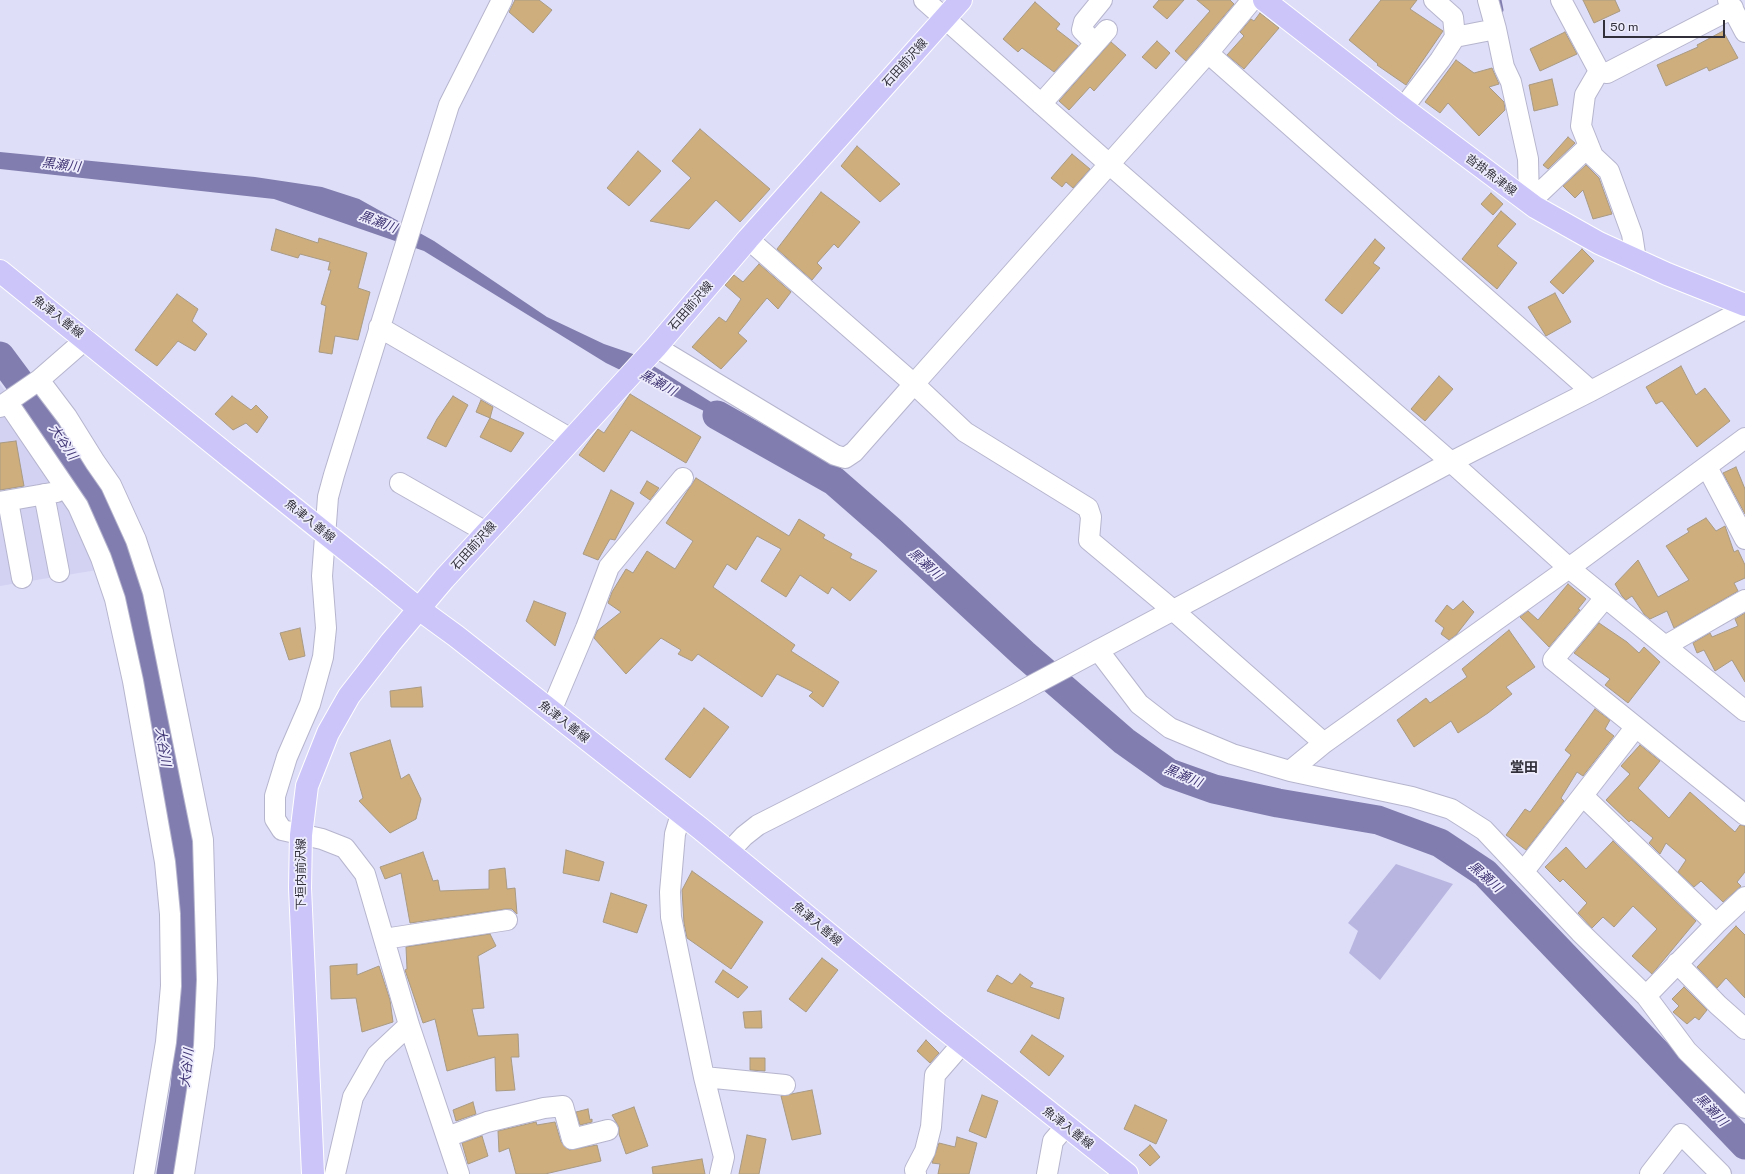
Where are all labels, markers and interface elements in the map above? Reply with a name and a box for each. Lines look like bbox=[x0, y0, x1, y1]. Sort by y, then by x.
scale bar bbox=[1605, 12, 1727, 38]
text: 50 m bbox=[1610, 20, 1638, 34]
street label: 石田前沢線 bbox=[880, 36, 930, 90]
street label: 沓掛魚津線 bbox=[1463, 151, 1519, 199]
water label: 黒瀬川 bbox=[41, 155, 81, 175]
water label: 黒瀬川 bbox=[357, 208, 399, 236]
street label: 石田前沢線 bbox=[666, 279, 716, 333]
street label: 魚津入善線 bbox=[30, 293, 86, 341]
water label: 黒瀬川 bbox=[637, 367, 679, 399]
water label: 大谷川 bbox=[46, 421, 80, 463]
street label: 魚津入善線 bbox=[282, 497, 338, 545]
street label: 石田前沢線 bbox=[449, 519, 499, 573]
water label: 黒瀬川 bbox=[905, 545, 945, 583]
street label: 魚津入善線 bbox=[536, 698, 592, 746]
water label: 大谷川 bbox=[152, 727, 174, 767]
district label: 堂田 bbox=[1510, 760, 1538, 776]
water label: 黒瀬川 bbox=[1162, 761, 1204, 791]
street label: 下垣内前沢線 bbox=[294, 838, 308, 910]
water label: 黒瀬川 bbox=[1465, 858, 1505, 896]
street label: 魚津入善線 bbox=[789, 899, 845, 949]
water label: 大谷川 bbox=[177, 1048, 197, 1088]
water label: 黒瀬川 bbox=[1692, 1091, 1730, 1129]
street label: 魚津入善線 bbox=[1040, 1104, 1096, 1152]

